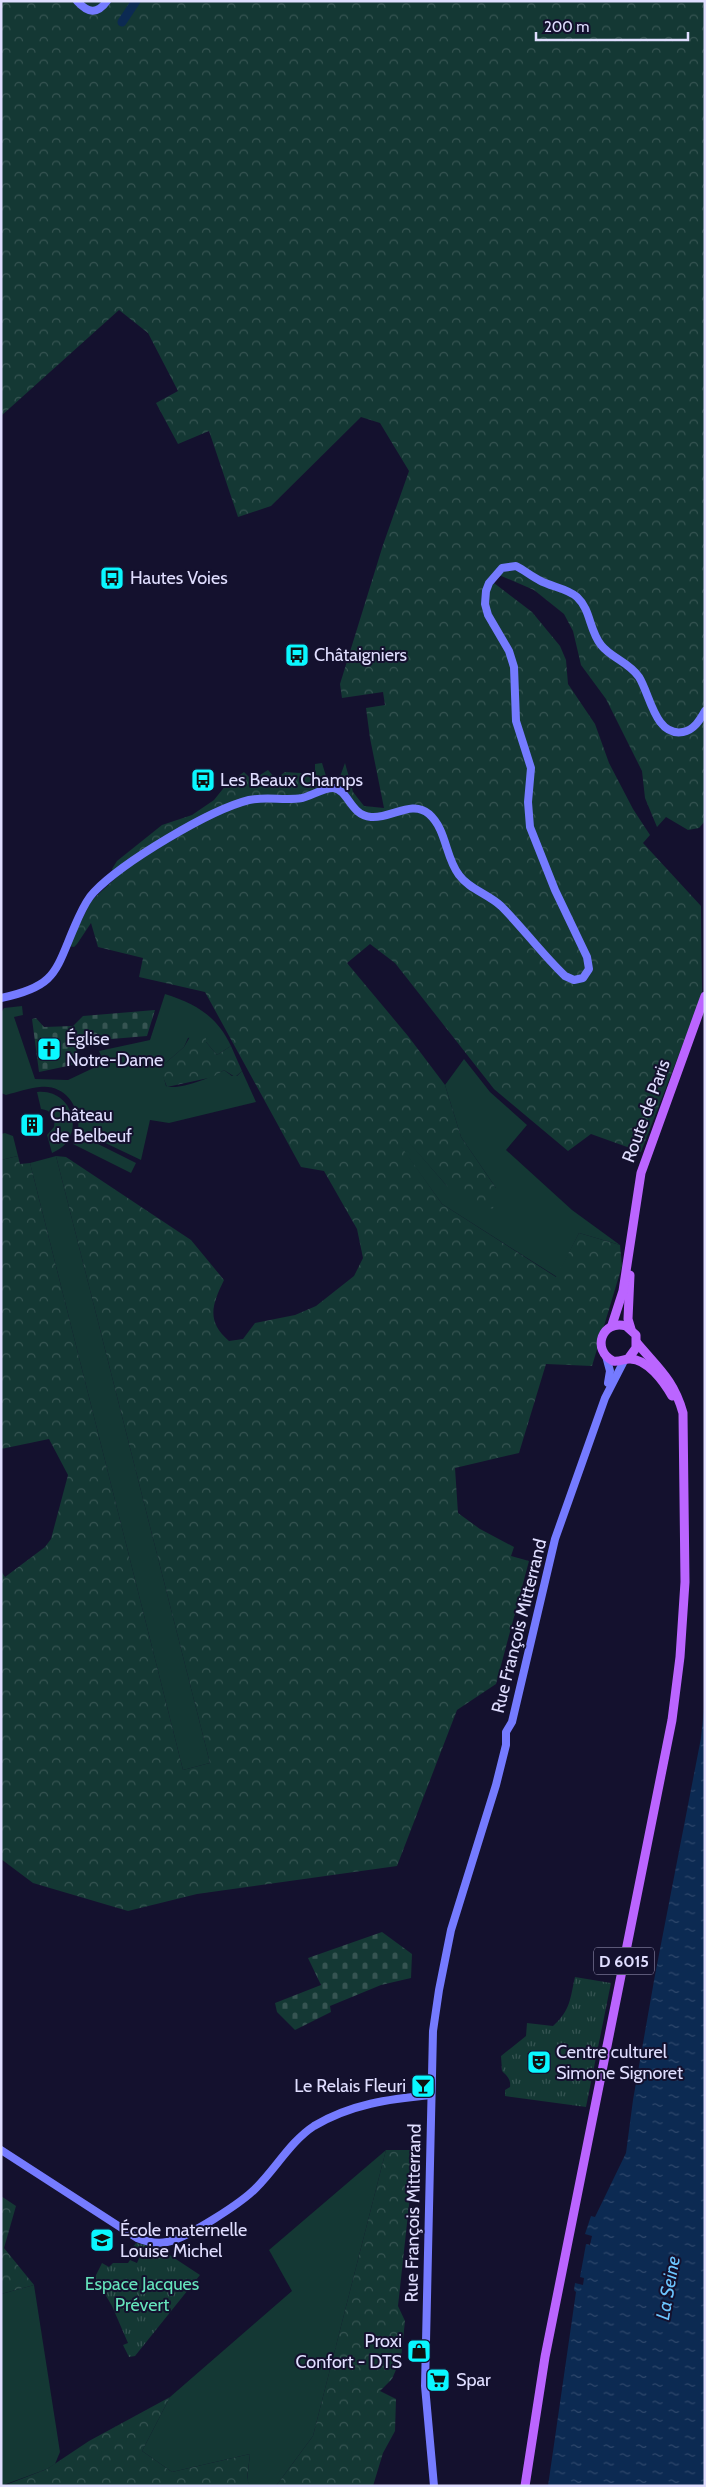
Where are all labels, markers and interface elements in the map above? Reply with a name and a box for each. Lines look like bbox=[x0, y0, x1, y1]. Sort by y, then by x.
scale bar bbox=[536, 10, 688, 42]
text: 200 m bbox=[544, 18, 589, 36]
bus stop icon: Hautes Voies bbox=[99, 565, 125, 591]
place label: Hautes Voies bbox=[130, 567, 228, 589]
bus stop icon: Châtaigniers bbox=[284, 642, 310, 668]
place label: Châtaigniers bbox=[314, 644, 407, 666]
bus stop icon: Les Beaux Champs bbox=[190, 767, 216, 793]
place label: Les Beaux Champs bbox=[220, 769, 363, 791]
place label: Église Notre-Dame bbox=[66, 1028, 163, 1071]
church icon: Église Notre-Dame bbox=[36, 1036, 62, 1062]
street label: Route de Paris bbox=[617, 1056, 675, 1166]
place label: Château de Belbeuf bbox=[50, 1104, 132, 1147]
building icon: Château de Belbeuf bbox=[19, 1112, 45, 1138]
street label: Rue François Mitterrand bbox=[487, 1537, 551, 1715]
road number: D 6015 bbox=[594, 1948, 654, 1974]
place label: Centre culturel Simone Signoret bbox=[556, 2041, 683, 2084]
theatre icon: Centre culturel Simone Signoret bbox=[526, 2049, 552, 2075]
bar icon: Le Relais Fleuri bbox=[410, 2073, 436, 2099]
place label: Le Relais Fleuri bbox=[294, 2075, 406, 2097]
street label: Rue François Mitterrand bbox=[400, 2123, 426, 2303]
place label: École maternelle Louise Michel bbox=[120, 2219, 247, 2262]
school or university icon: École maternelle Louise Michel bbox=[89, 2227, 115, 2253]
water label: La Seine bbox=[651, 2254, 685, 2322]
park label: Espace Jacques Prévert bbox=[85, 2273, 199, 2316]
place label: Proxi Confort - DTS bbox=[295, 2330, 402, 2373]
shop icon: Proxi Confort - DTS bbox=[406, 2338, 432, 2364]
supermarket icon: Spar bbox=[425, 2367, 451, 2393]
place label: Spar bbox=[456, 2369, 491, 2391]

